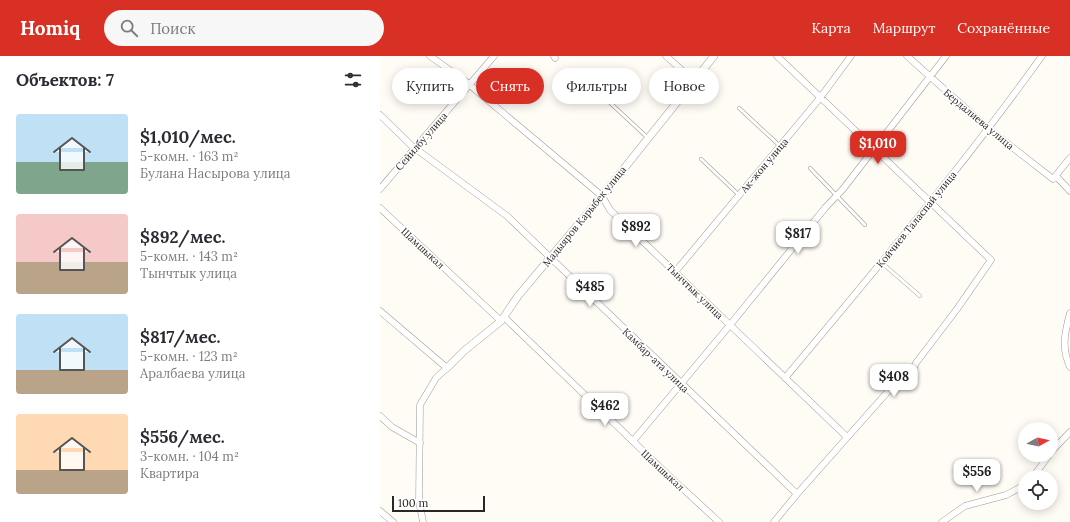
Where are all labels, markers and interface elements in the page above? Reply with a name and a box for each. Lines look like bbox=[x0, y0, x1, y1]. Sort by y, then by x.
search box bbox=[104, 10, 384, 46]
text: Homiq bbox=[20, 16, 80, 40]
icon: search bbox=[118, 17, 140, 39]
text: Поиск bbox=[150, 19, 196, 38]
text: Карта bbox=[811, 19, 851, 37]
text: Маршрут bbox=[873, 19, 935, 37]
text: Сохранённые bbox=[957, 19, 1050, 37]
chip: Купить bbox=[392, 68, 468, 104]
chip: Снять bbox=[476, 68, 544, 104]
chip: Фильтры bbox=[552, 68, 641, 104]
chip: Новое bbox=[649, 68, 719, 104]
text: Объектов: 7 bbox=[16, 69, 114, 91]
icon: filters bbox=[342, 69, 364, 91]
street label: Бердалиева улица bbox=[941, 86, 1017, 153]
street label: Сейилбу улица bbox=[393, 110, 450, 173]
text: $1,010/мес. bbox=[140, 126, 236, 148]
icon: home bbox=[48, 130, 96, 178]
pin: $1,010 bbox=[845, 131, 911, 165]
street label: Ак-жон улица bbox=[737, 135, 791, 196]
text: $1,010 bbox=[859, 135, 897, 152]
text: 5-комн. · 163 m² bbox=[140, 148, 238, 165]
street label: Мадыяров Карыбек улица bbox=[540, 163, 629, 269]
text: Булана Насырова улица bbox=[140, 165, 291, 182]
street label: Койчиев Таласпай улица bbox=[873, 168, 959, 270]
pin: $892 bbox=[612, 214, 660, 248]
text: $892 bbox=[621, 218, 651, 235]
pin: $817 bbox=[774, 221, 822, 255]
street label: Шамшыкал bbox=[398, 225, 447, 272]
text: $817 bbox=[785, 225, 811, 242]
text: $892/мес. bbox=[140, 226, 225, 248]
icon: home bbox=[48, 230, 96, 278]
text: 5-комн. · 143 m² bbox=[140, 248, 238, 265]
street label: Тынчтык улица bbox=[663, 261, 726, 322]
text: Тынчтык улица bbox=[140, 265, 237, 282]
pin: $485 bbox=[566, 274, 614, 308]
text: $485 bbox=[575, 278, 605, 295]
street label: Камбар-ата улица bbox=[620, 325, 692, 395]
text: $817/мес. bbox=[140, 326, 221, 348]
icon: home bbox=[48, 330, 96, 378]
text: 5-комн. · 123 m² bbox=[140, 348, 238, 365]
pin: $408 bbox=[870, 364, 918, 398]
text: Аралбаева улица bbox=[140, 365, 245, 382]
text: $408 bbox=[879, 368, 909, 385]
pin: $462 bbox=[581, 393, 629, 427]
text: $462 bbox=[590, 397, 620, 414]
north arrow bbox=[1018, 422, 1058, 462]
map controls bbox=[1018, 422, 1058, 510]
text: $556/мес. bbox=[140, 426, 225, 448]
icon: home bbox=[48, 430, 96, 478]
street label: Шамшыкал bbox=[638, 447, 687, 494]
text: 3-комн. · 104 m² bbox=[140, 448, 239, 465]
pin: $556 bbox=[953, 459, 1001, 493]
text: $556 bbox=[962, 463, 992, 480]
text: Квартира bbox=[140, 465, 199, 482]
button: locate bbox=[1018, 470, 1058, 510]
scale bar bbox=[392, 494, 485, 513]
text: 100 m bbox=[398, 496, 428, 510]

